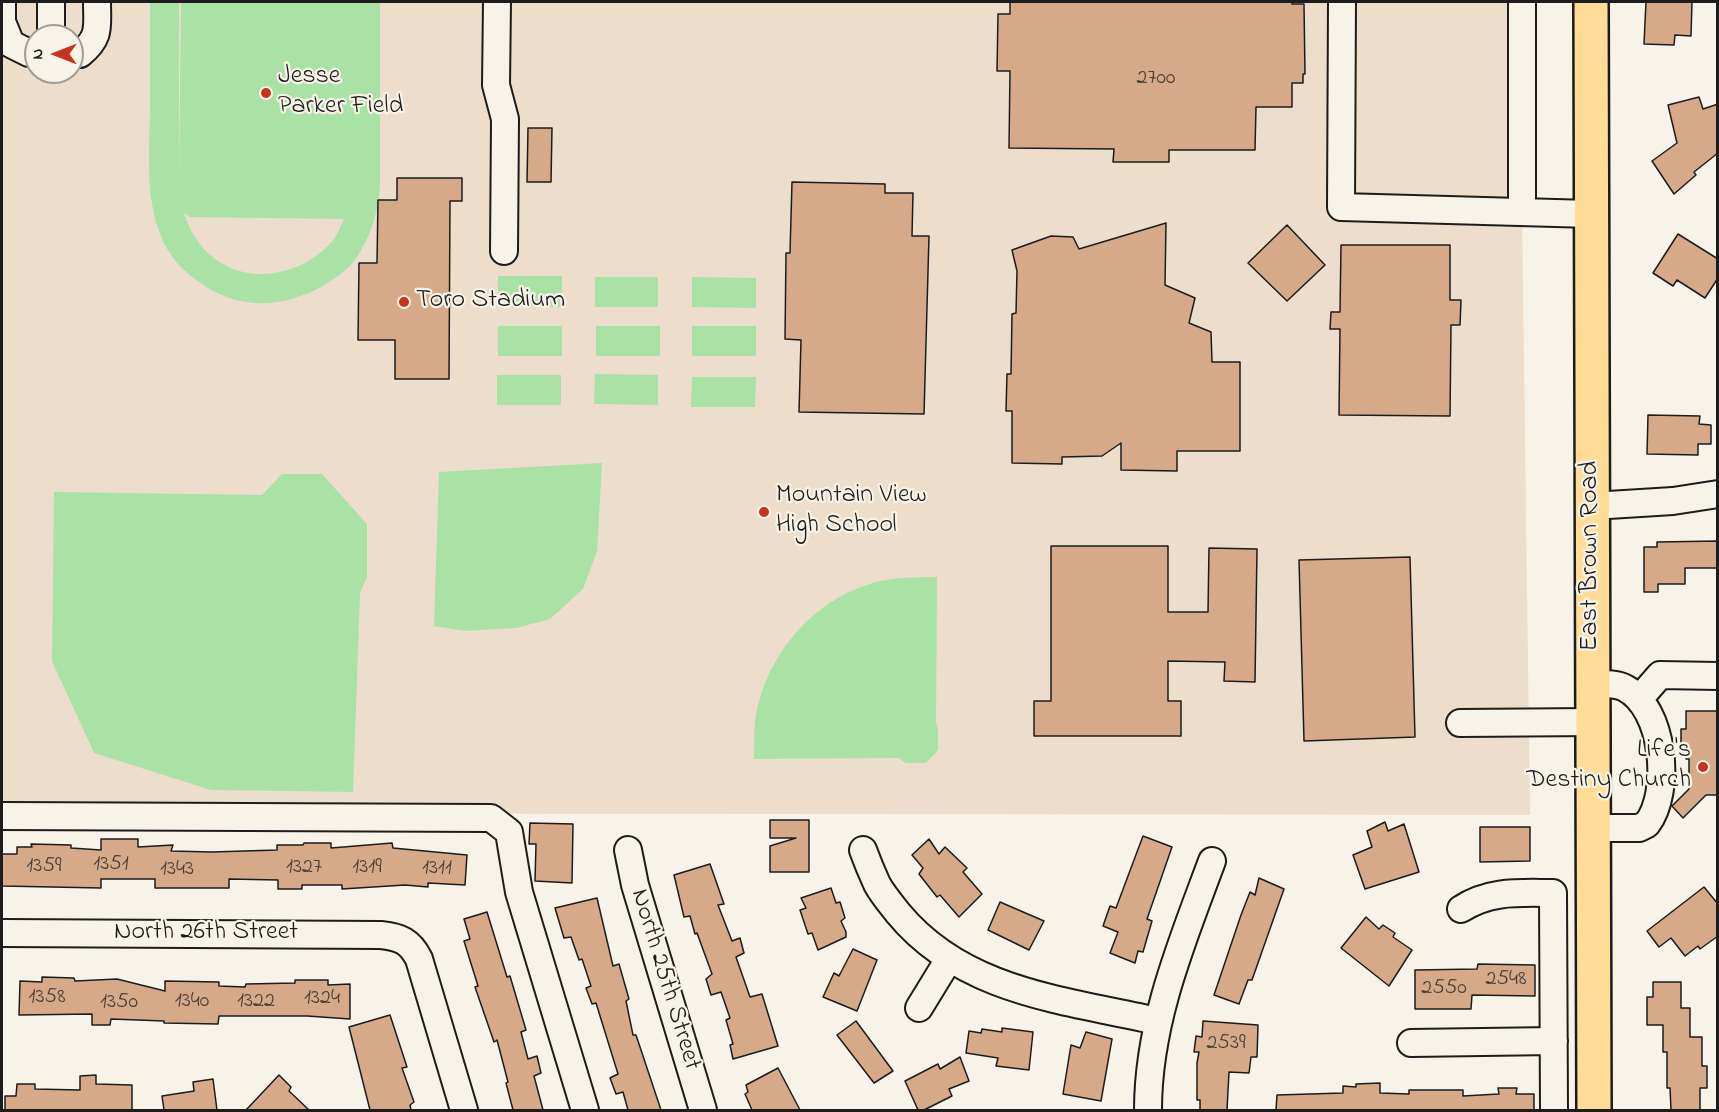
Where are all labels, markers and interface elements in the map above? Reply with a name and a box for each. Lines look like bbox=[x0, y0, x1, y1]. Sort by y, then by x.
north arrow bbox=[24, 24, 84, 84]
text: N bbox=[26, 49, 50, 59]
place label: Jesse Parker Field bbox=[278, 62, 403, 124]
house number: 2700 bbox=[1136, 66, 1176, 92]
marker: Jesse Parker Field bbox=[259, 86, 273, 100]
place label: Toro Stadium bbox=[416, 286, 565, 318]
marker: Toro Stadium bbox=[397, 295, 411, 309]
street label: East Brown Road bbox=[1576, 461, 1608, 651]
place label: Mountain View High School bbox=[776, 481, 927, 542]
marker: Mountain View High School bbox=[757, 505, 771, 519]
place label: Life's Destiny Church bbox=[1526, 736, 1691, 798]
marker: Life's Destiny Church bbox=[1696, 760, 1710, 774]
house number: 1351 bbox=[93, 852, 129, 878]
house number: 1359 bbox=[26, 854, 62, 880]
house number: 1327 bbox=[286, 855, 322, 881]
house number: 1319 bbox=[352, 855, 382, 881]
house number: 1311 bbox=[422, 856, 452, 882]
house number: 1343 bbox=[160, 857, 194, 883]
street label: North 25th Street bbox=[622, 886, 706, 1074]
street label: North 26th Street bbox=[114, 918, 298, 950]
house number: 2548 bbox=[1486, 967, 1526, 993]
house number: 2550 bbox=[1421, 976, 1467, 1002]
house number: 1358 bbox=[29, 985, 65, 1011]
house number: 1324 bbox=[304, 986, 340, 1012]
house number: 1340 bbox=[175, 989, 209, 1015]
house number: 1322 bbox=[237, 989, 275, 1015]
house number: 1350 bbox=[100, 990, 138, 1016]
house number: 2539 bbox=[1206, 1031, 1246, 1057]

